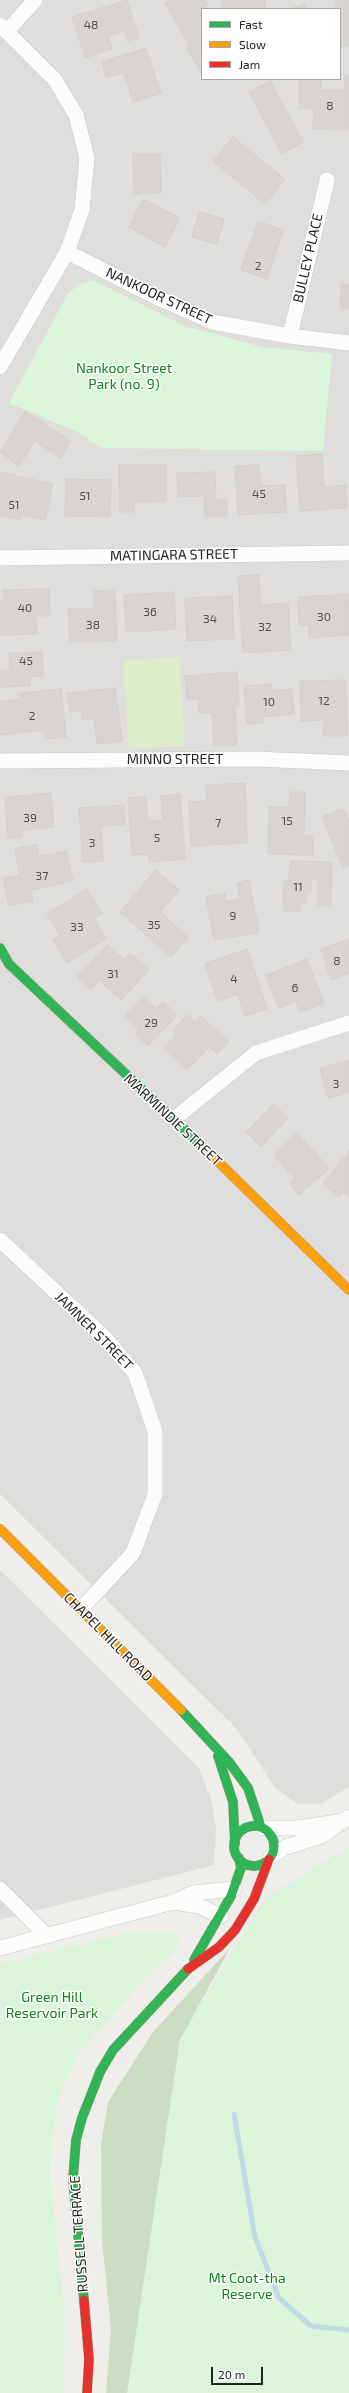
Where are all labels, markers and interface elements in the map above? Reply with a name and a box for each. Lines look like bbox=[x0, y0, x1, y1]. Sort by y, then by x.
legend bbox=[201, 8, 341, 80]
text: Fast bbox=[239, 17, 262, 31]
house number: 48 bbox=[84, 18, 98, 32]
text: Slow bbox=[239, 37, 266, 51]
text: Jam bbox=[239, 57, 260, 71]
house number: 8 bbox=[326, 99, 334, 113]
street label: BULLEY PLACE bbox=[290, 212, 326, 304]
house number: 2 bbox=[255, 259, 261, 273]
street label: NANKOOR STREET bbox=[103, 264, 215, 328]
park label: Nankoor Street Park (no. 9) bbox=[76, 360, 172, 392]
house number: 45 bbox=[252, 487, 266, 501]
house number: 51 bbox=[79, 489, 91, 503]
house number: 51 bbox=[8, 498, 20, 512]
street label: MATINGARA STREET bbox=[110, 545, 238, 565]
house number: 40 bbox=[18, 601, 32, 615]
house number: 36 bbox=[143, 605, 157, 619]
house number: 30 bbox=[317, 610, 331, 624]
house number: 34 bbox=[203, 612, 217, 626]
house number: 38 bbox=[86, 618, 100, 632]
house number: 32 bbox=[258, 620, 272, 634]
house number: 45 bbox=[19, 654, 33, 668]
house number: 12 bbox=[318, 694, 330, 708]
house number: 10 bbox=[263, 695, 275, 709]
house number: 2 bbox=[29, 709, 35, 723]
street label: MINNO STREET bbox=[127, 751, 223, 767]
house number: 39 bbox=[23, 811, 37, 825]
house number: 15 bbox=[281, 814, 293, 828]
house number: 7 bbox=[215, 816, 221, 830]
house number: 5 bbox=[154, 831, 160, 845]
house number: 3 bbox=[89, 836, 95, 850]
house number: 37 bbox=[36, 869, 48, 883]
house number: 11 bbox=[293, 880, 303, 894]
house number: 9 bbox=[230, 909, 236, 923]
house number: 35 bbox=[147, 918, 161, 932]
house number: 33 bbox=[70, 920, 84, 934]
house number: 8 bbox=[333, 954, 341, 968]
house number: 31 bbox=[107, 967, 119, 981]
house number: 4 bbox=[230, 972, 238, 986]
house number: 6 bbox=[292, 981, 298, 995]
house number: 29 bbox=[144, 1016, 158, 1030]
street label: MARMINDIE STREET bbox=[121, 1070, 225, 1170]
house number: 3 bbox=[333, 1077, 339, 1091]
street label: JAMNER STREET bbox=[51, 1288, 137, 1374]
street label: CHAPEL HILL ROAD bbox=[60, 1589, 156, 1685]
park label: Green Hill Reservoir Park bbox=[6, 1989, 98, 2022]
street label: RUSSELL TERRACE bbox=[67, 2175, 91, 2293]
park label: Mt Coot-tha Reserve bbox=[208, 2270, 286, 2302]
scale bar bbox=[213, 2359, 265, 2385]
text: 20 m bbox=[218, 2367, 245, 2381]

